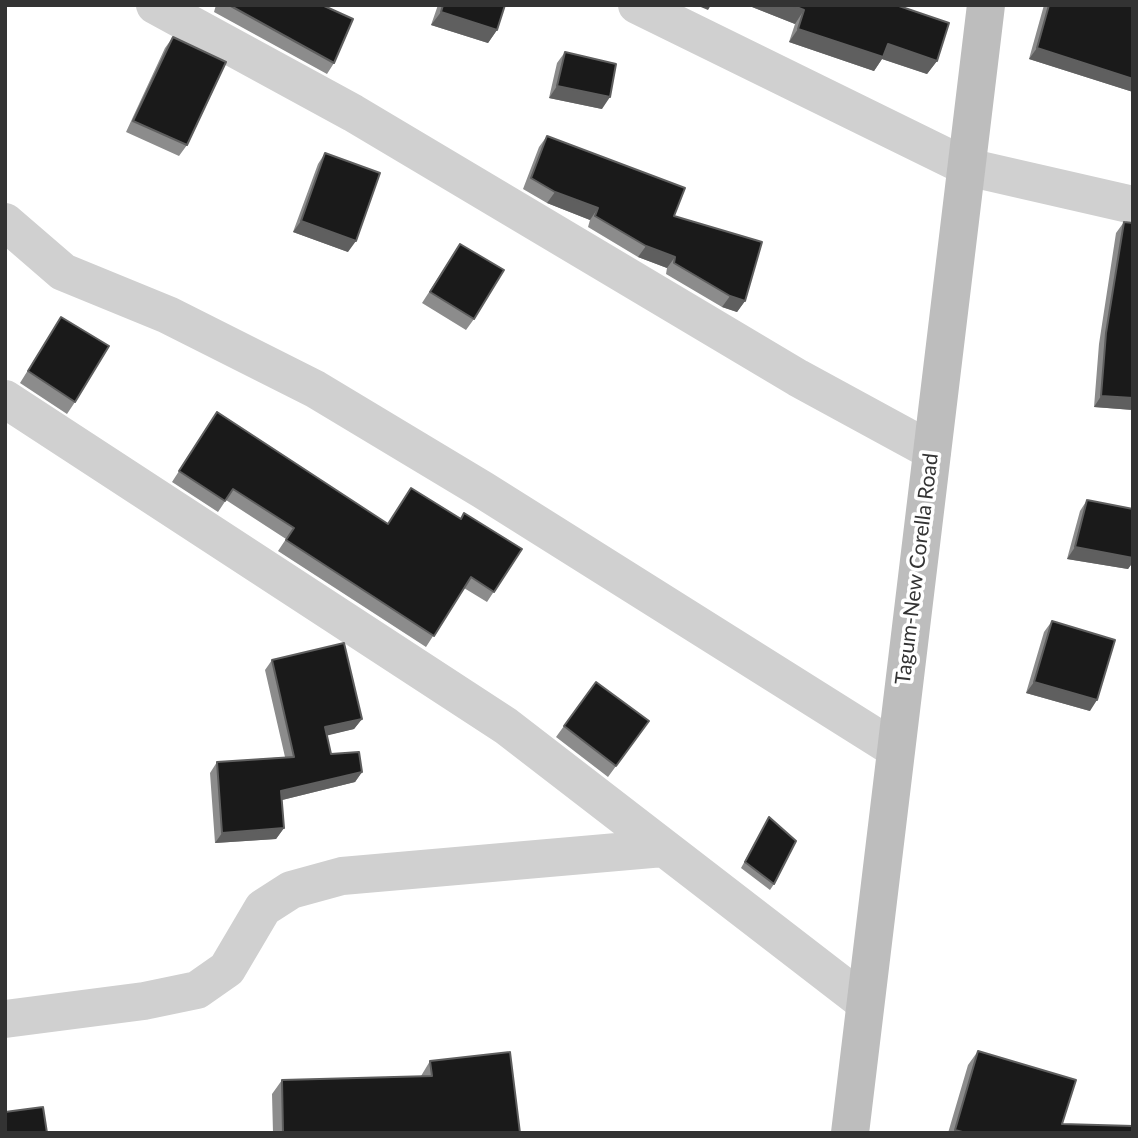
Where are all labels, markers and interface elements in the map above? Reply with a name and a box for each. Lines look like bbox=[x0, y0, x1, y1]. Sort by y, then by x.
street label: Tagum-New Corella Road bbox=[890, 452, 944, 686]

